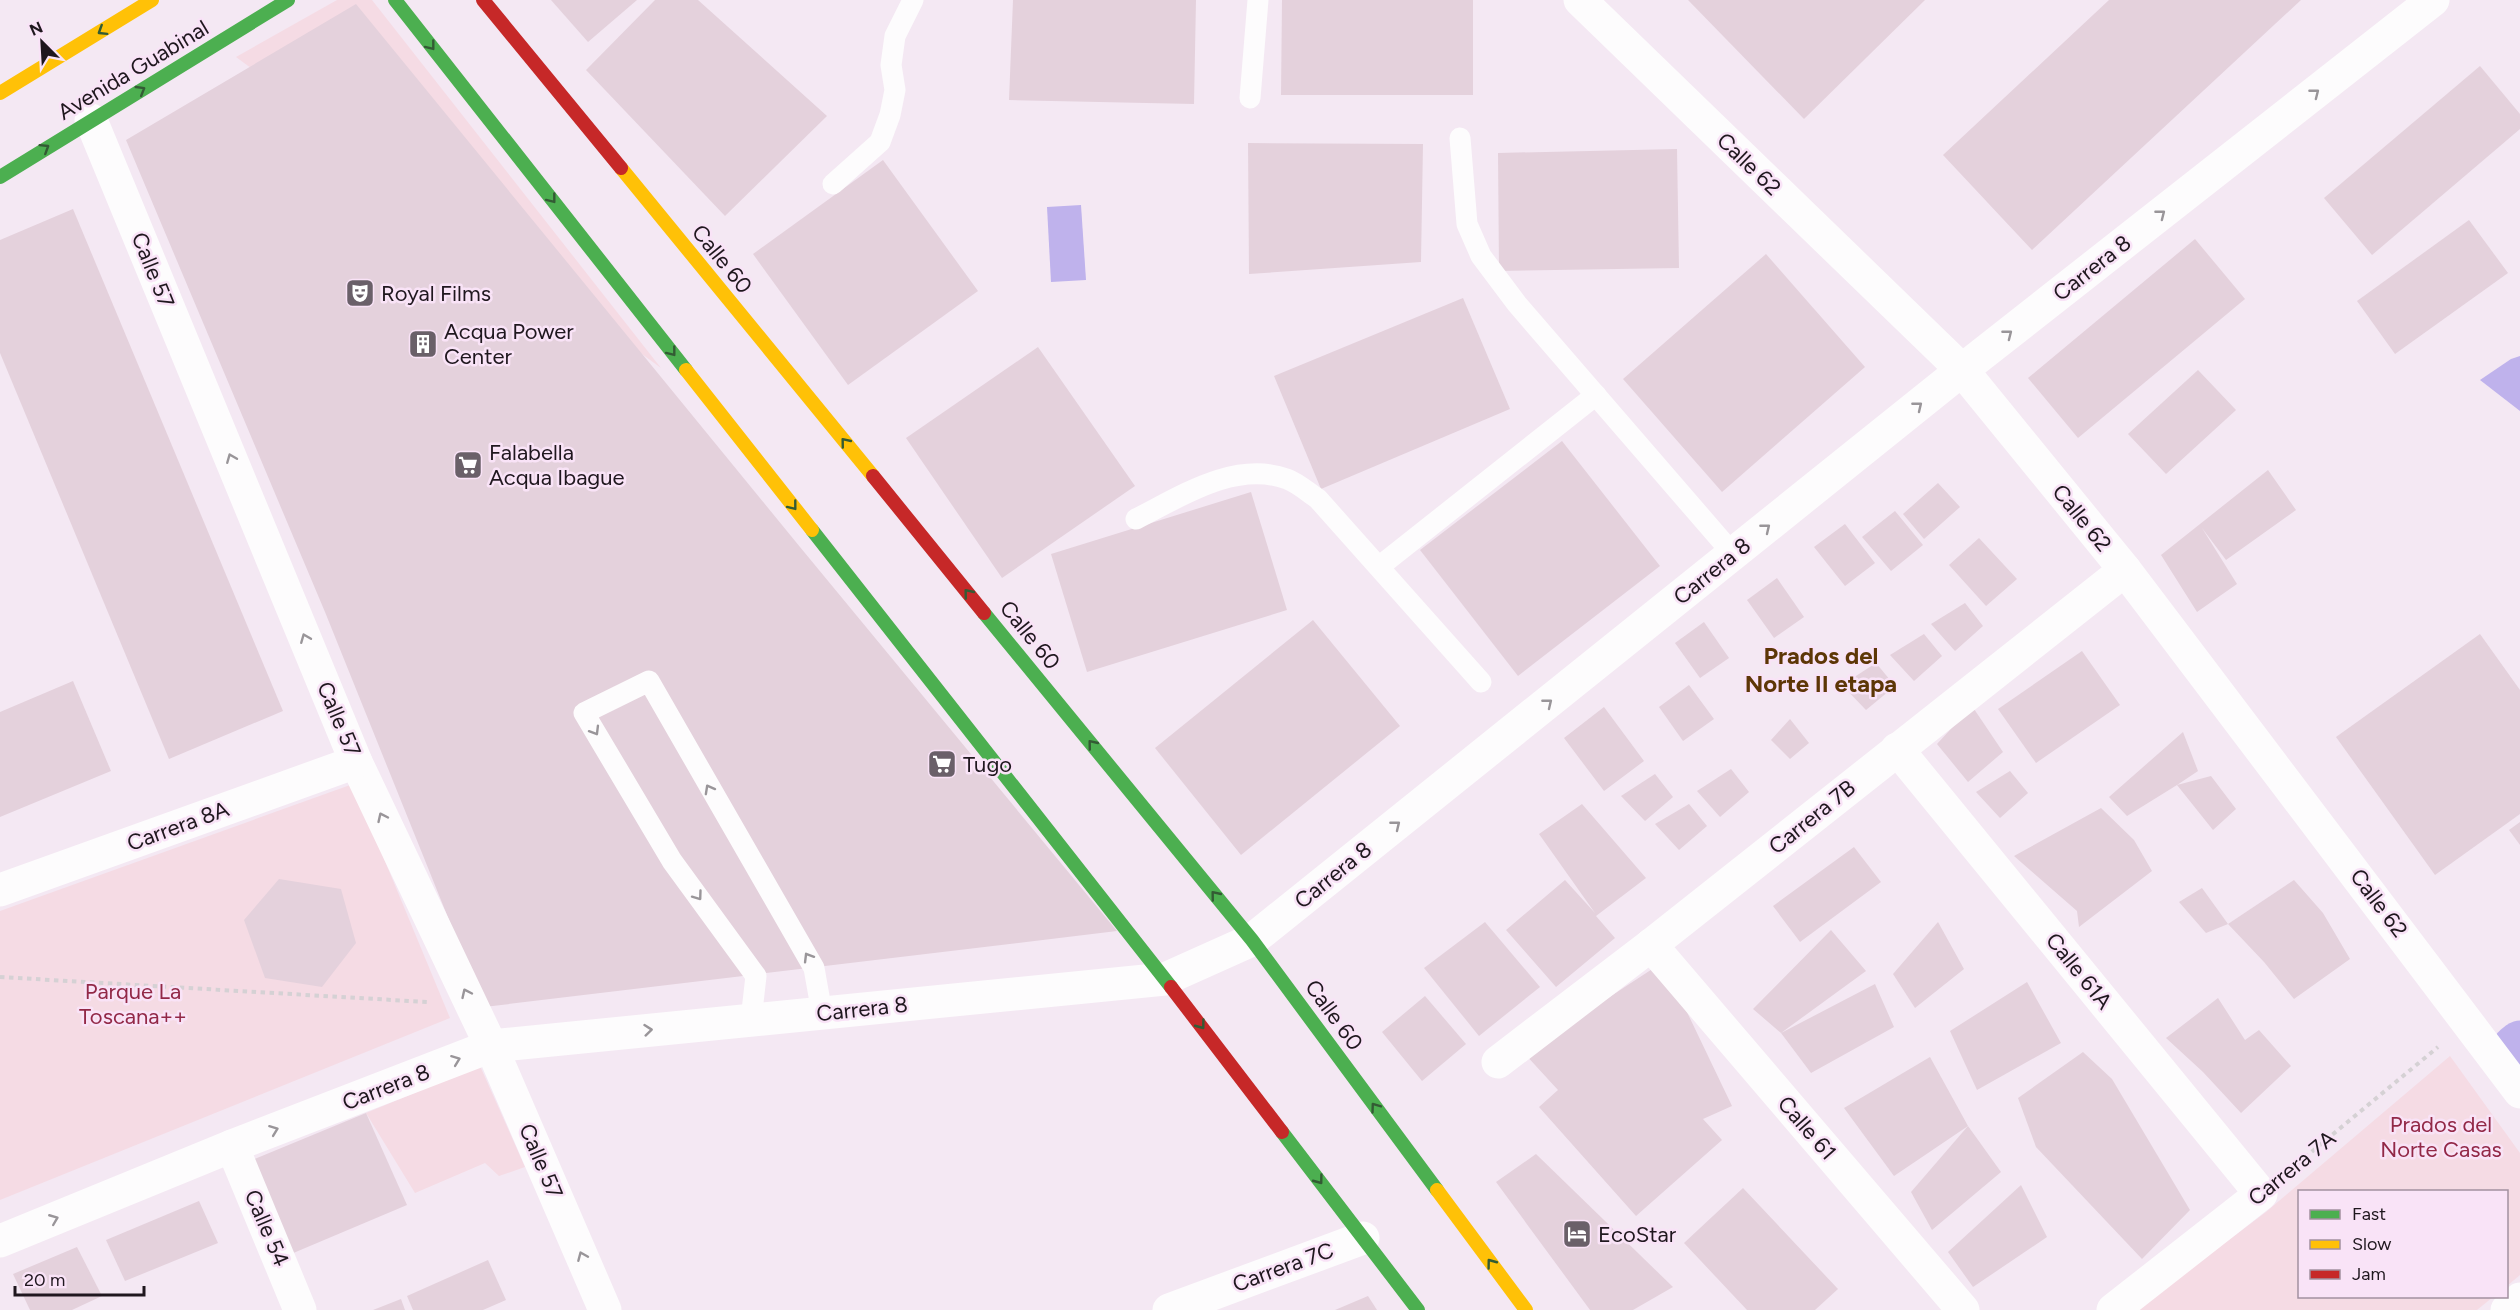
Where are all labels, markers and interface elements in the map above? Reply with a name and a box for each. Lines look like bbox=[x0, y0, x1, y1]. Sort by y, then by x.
north arrow bbox=[12, 12, 72, 72]
street label: Avenida Guabinal bbox=[53, 14, 213, 126]
text: N bbox=[27, 18, 46, 40]
one-way arrow bbox=[98, 23, 108, 35]
one-way arrow bbox=[424, 39, 435, 50]
one-way arrow bbox=[135, 85, 145, 97]
one-way arrow bbox=[2308, 90, 2319, 101]
street label: Calle 62 bbox=[1711, 127, 1787, 201]
one-way arrow bbox=[39, 145, 50, 156]
one-way arrow bbox=[544, 192, 555, 203]
one-way arrow bbox=[2154, 210, 2165, 221]
street label: Calle 60 bbox=[686, 219, 758, 299]
street label: Calle 57 bbox=[126, 228, 180, 312]
street label: Carrera 8 bbox=[2048, 229, 2136, 307]
theatre icon: Royal Films bbox=[344, 277, 376, 309]
place label: Royal Films bbox=[381, 280, 491, 307]
place label: Acqua Power Center bbox=[444, 318, 574, 370]
building icon: Acqua Power Center bbox=[407, 328, 439, 360]
one-way arrow bbox=[2001, 331, 2012, 342]
one-way arrow bbox=[665, 346, 676, 357]
one-way arrow bbox=[1911, 402, 1922, 413]
one-way arrow bbox=[841, 438, 852, 449]
place label: Falabella Acqua Ibague bbox=[489, 439, 625, 491]
supermarket icon: Falabella Acqua Ibague bbox=[452, 449, 484, 481]
one-way arrow bbox=[226, 453, 238, 464]
street label: Calle 62 bbox=[2047, 479, 2117, 557]
one-way arrow bbox=[785, 499, 796, 510]
one-way arrow bbox=[1759, 524, 1770, 535]
street label: Carrera 8 bbox=[1668, 532, 1756, 610]
one-way arrow bbox=[965, 589, 976, 600]
street label: Calle 60 bbox=[994, 595, 1066, 675]
one-way arrow bbox=[300, 633, 312, 644]
district label: Prados del Norte II etapa bbox=[1745, 641, 1897, 698]
street label: Calle 57 bbox=[311, 678, 367, 761]
one-way arrow bbox=[1541, 699, 1552, 710]
one-way arrow bbox=[587, 725, 599, 735]
one-way arrow bbox=[1088, 740, 1099, 751]
supermarket icon: Tugo bbox=[926, 748, 958, 780]
place label: Tugo bbox=[963, 751, 1012, 778]
street label: Carrera 7B bbox=[1763, 774, 1861, 860]
one-way arrow bbox=[705, 785, 717, 795]
street label: Carrera 8A bbox=[123, 795, 233, 857]
one-way arrow bbox=[378, 813, 390, 824]
one-way arrow bbox=[1389, 821, 1400, 832]
street label: Carrera 8 bbox=[1289, 836, 1377, 914]
street label: Calle 62 bbox=[2344, 863, 2414, 943]
one-way arrow bbox=[690, 890, 701, 901]
one-way arrow bbox=[1211, 891, 1222, 902]
street label: Calle 61A bbox=[2040, 927, 2118, 1015]
one-way arrow bbox=[803, 953, 815, 963]
street label: Calle 60 bbox=[1299, 974, 1369, 1056]
park label: Parque La Toscana++ bbox=[79, 978, 187, 1030]
one-way arrow bbox=[462, 989, 474, 1000]
street label: Carrera 8 bbox=[815, 991, 909, 1027]
one-way arrow bbox=[1194, 1019, 1205, 1030]
one-way arrow bbox=[643, 1024, 652, 1037]
one-way arrow bbox=[450, 1054, 461, 1067]
street label: Carrera 8 bbox=[338, 1058, 434, 1116]
street label: Calle 61 bbox=[1772, 1091, 1842, 1165]
one-way arrow bbox=[1371, 1102, 1382, 1113]
park label: Prados del Norte Casas bbox=[2380, 1111, 2502, 1163]
street label: Calle 57 bbox=[513, 1120, 569, 1203]
street label: Carrera 7A bbox=[2243, 1124, 2341, 1211]
one-way arrow bbox=[268, 1125, 279, 1137]
one-way arrow bbox=[1312, 1174, 1323, 1185]
street label: Calle 54 bbox=[239, 1186, 295, 1270]
legend bbox=[2298, 1190, 2508, 1298]
text: Fast bbox=[2352, 1203, 2386, 1225]
one-way arrow bbox=[48, 1213, 59, 1226]
hotel icon: EcoStar bbox=[1561, 1218, 1593, 1250]
place label: EcoStar bbox=[1598, 1221, 1677, 1248]
text: Slow bbox=[2352, 1233, 2391, 1255]
street label: Carrera 7C bbox=[1229, 1236, 1337, 1298]
one-way arrow bbox=[577, 1252, 589, 1263]
scale bar bbox=[15, 1259, 144, 1297]
one-way arrow bbox=[1487, 1259, 1498, 1270]
text: Jam bbox=[2352, 1263, 2386, 1285]
text: 20 m bbox=[24, 1269, 65, 1291]

